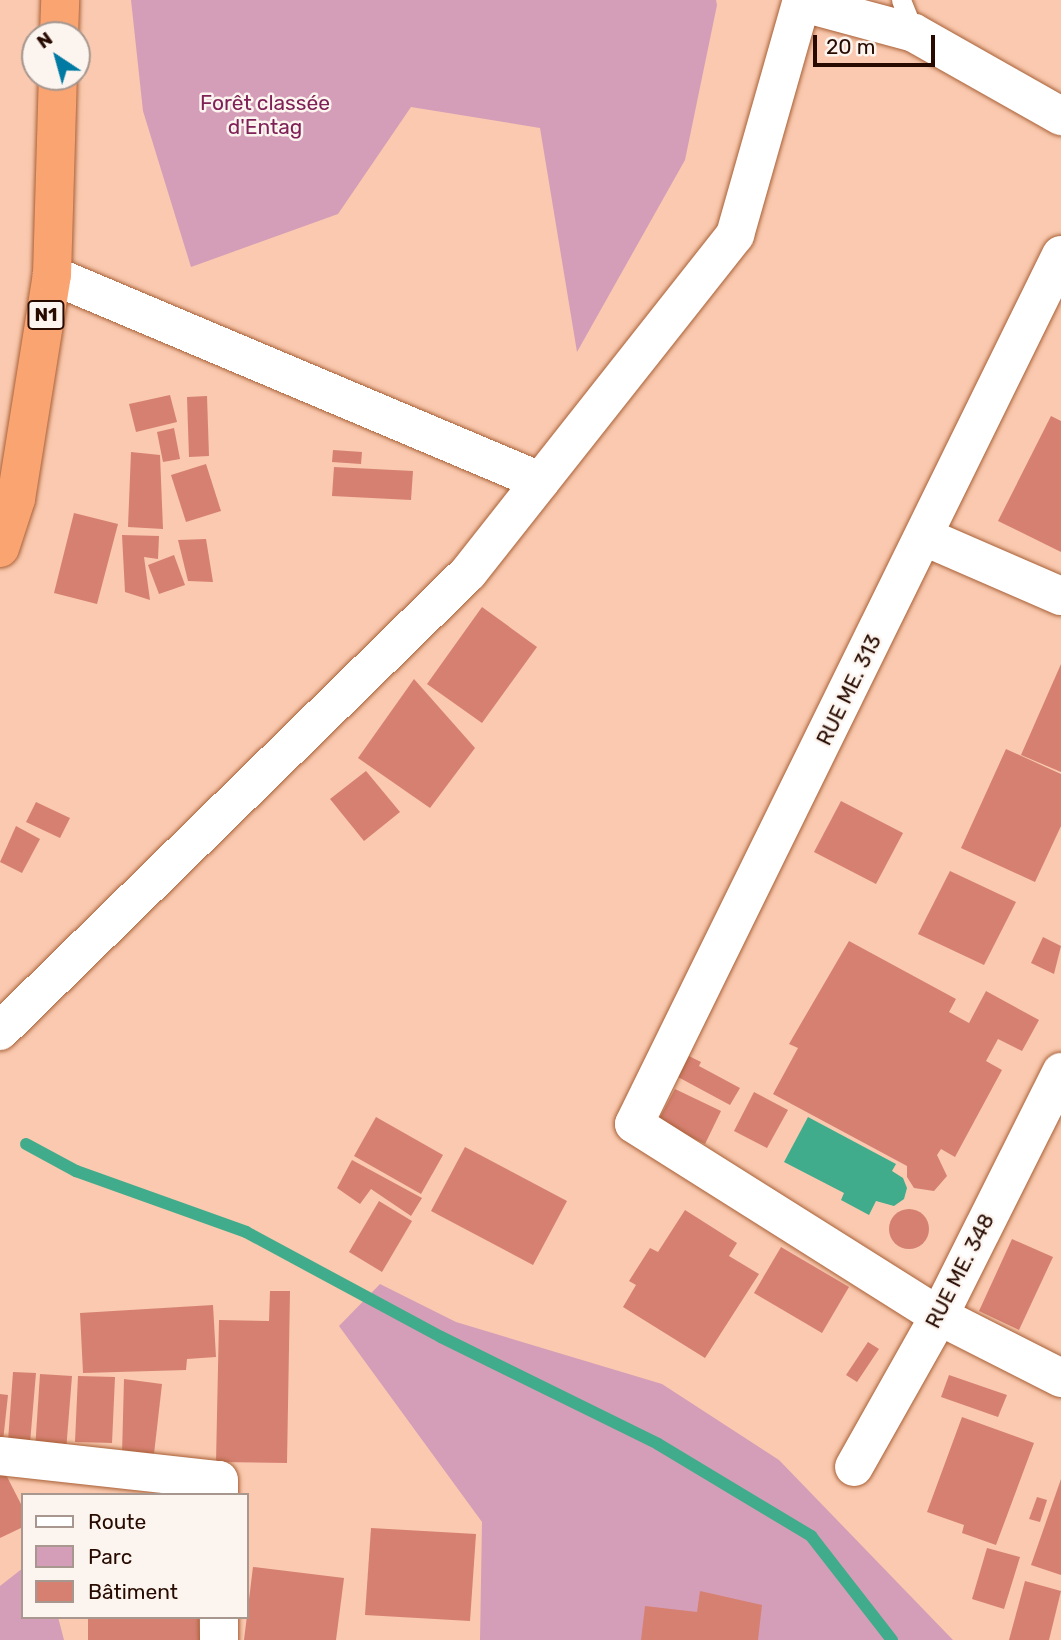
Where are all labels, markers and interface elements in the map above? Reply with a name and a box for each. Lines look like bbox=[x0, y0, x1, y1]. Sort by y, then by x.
north arrow bbox=[21, 21, 91, 91]
scale bar bbox=[816, 21, 939, 65]
text: N bbox=[32, 27, 57, 54]
text: 20 m bbox=[826, 34, 875, 59]
park label: Forêt classée d'Entag bbox=[200, 90, 330, 140]
road number: N1 bbox=[27, 300, 65, 330]
street label: RUE ME. 313 bbox=[811, 631, 887, 749]
street label: RUE ME. 348 bbox=[920, 1210, 1000, 1332]
legend bbox=[21, 1493, 248, 1619]
text: Route bbox=[88, 1509, 146, 1534]
text: Parc bbox=[88, 1544, 132, 1569]
text: Bâtiment bbox=[88, 1579, 178, 1604]

